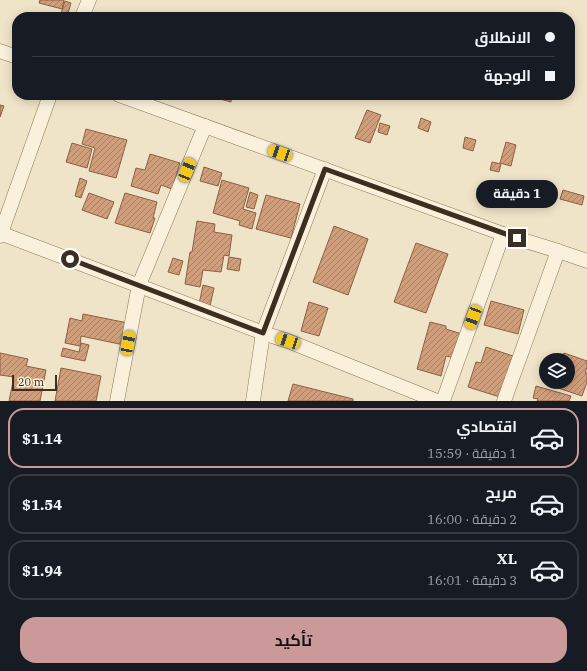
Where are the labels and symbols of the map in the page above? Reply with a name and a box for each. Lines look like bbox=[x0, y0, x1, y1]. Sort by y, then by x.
car bbox=[267, 143, 293, 163]
car bbox=[177, 157, 197, 183]
callout: 1 دقيقة bbox=[476, 180, 558, 208]
route end bbox=[508, 229, 526, 247]
route start bbox=[61, 250, 79, 268]
car bbox=[463, 304, 483, 330]
car bbox=[120, 330, 136, 356]
car bbox=[275, 332, 301, 350]
scale bar bbox=[12, 373, 57, 392]

